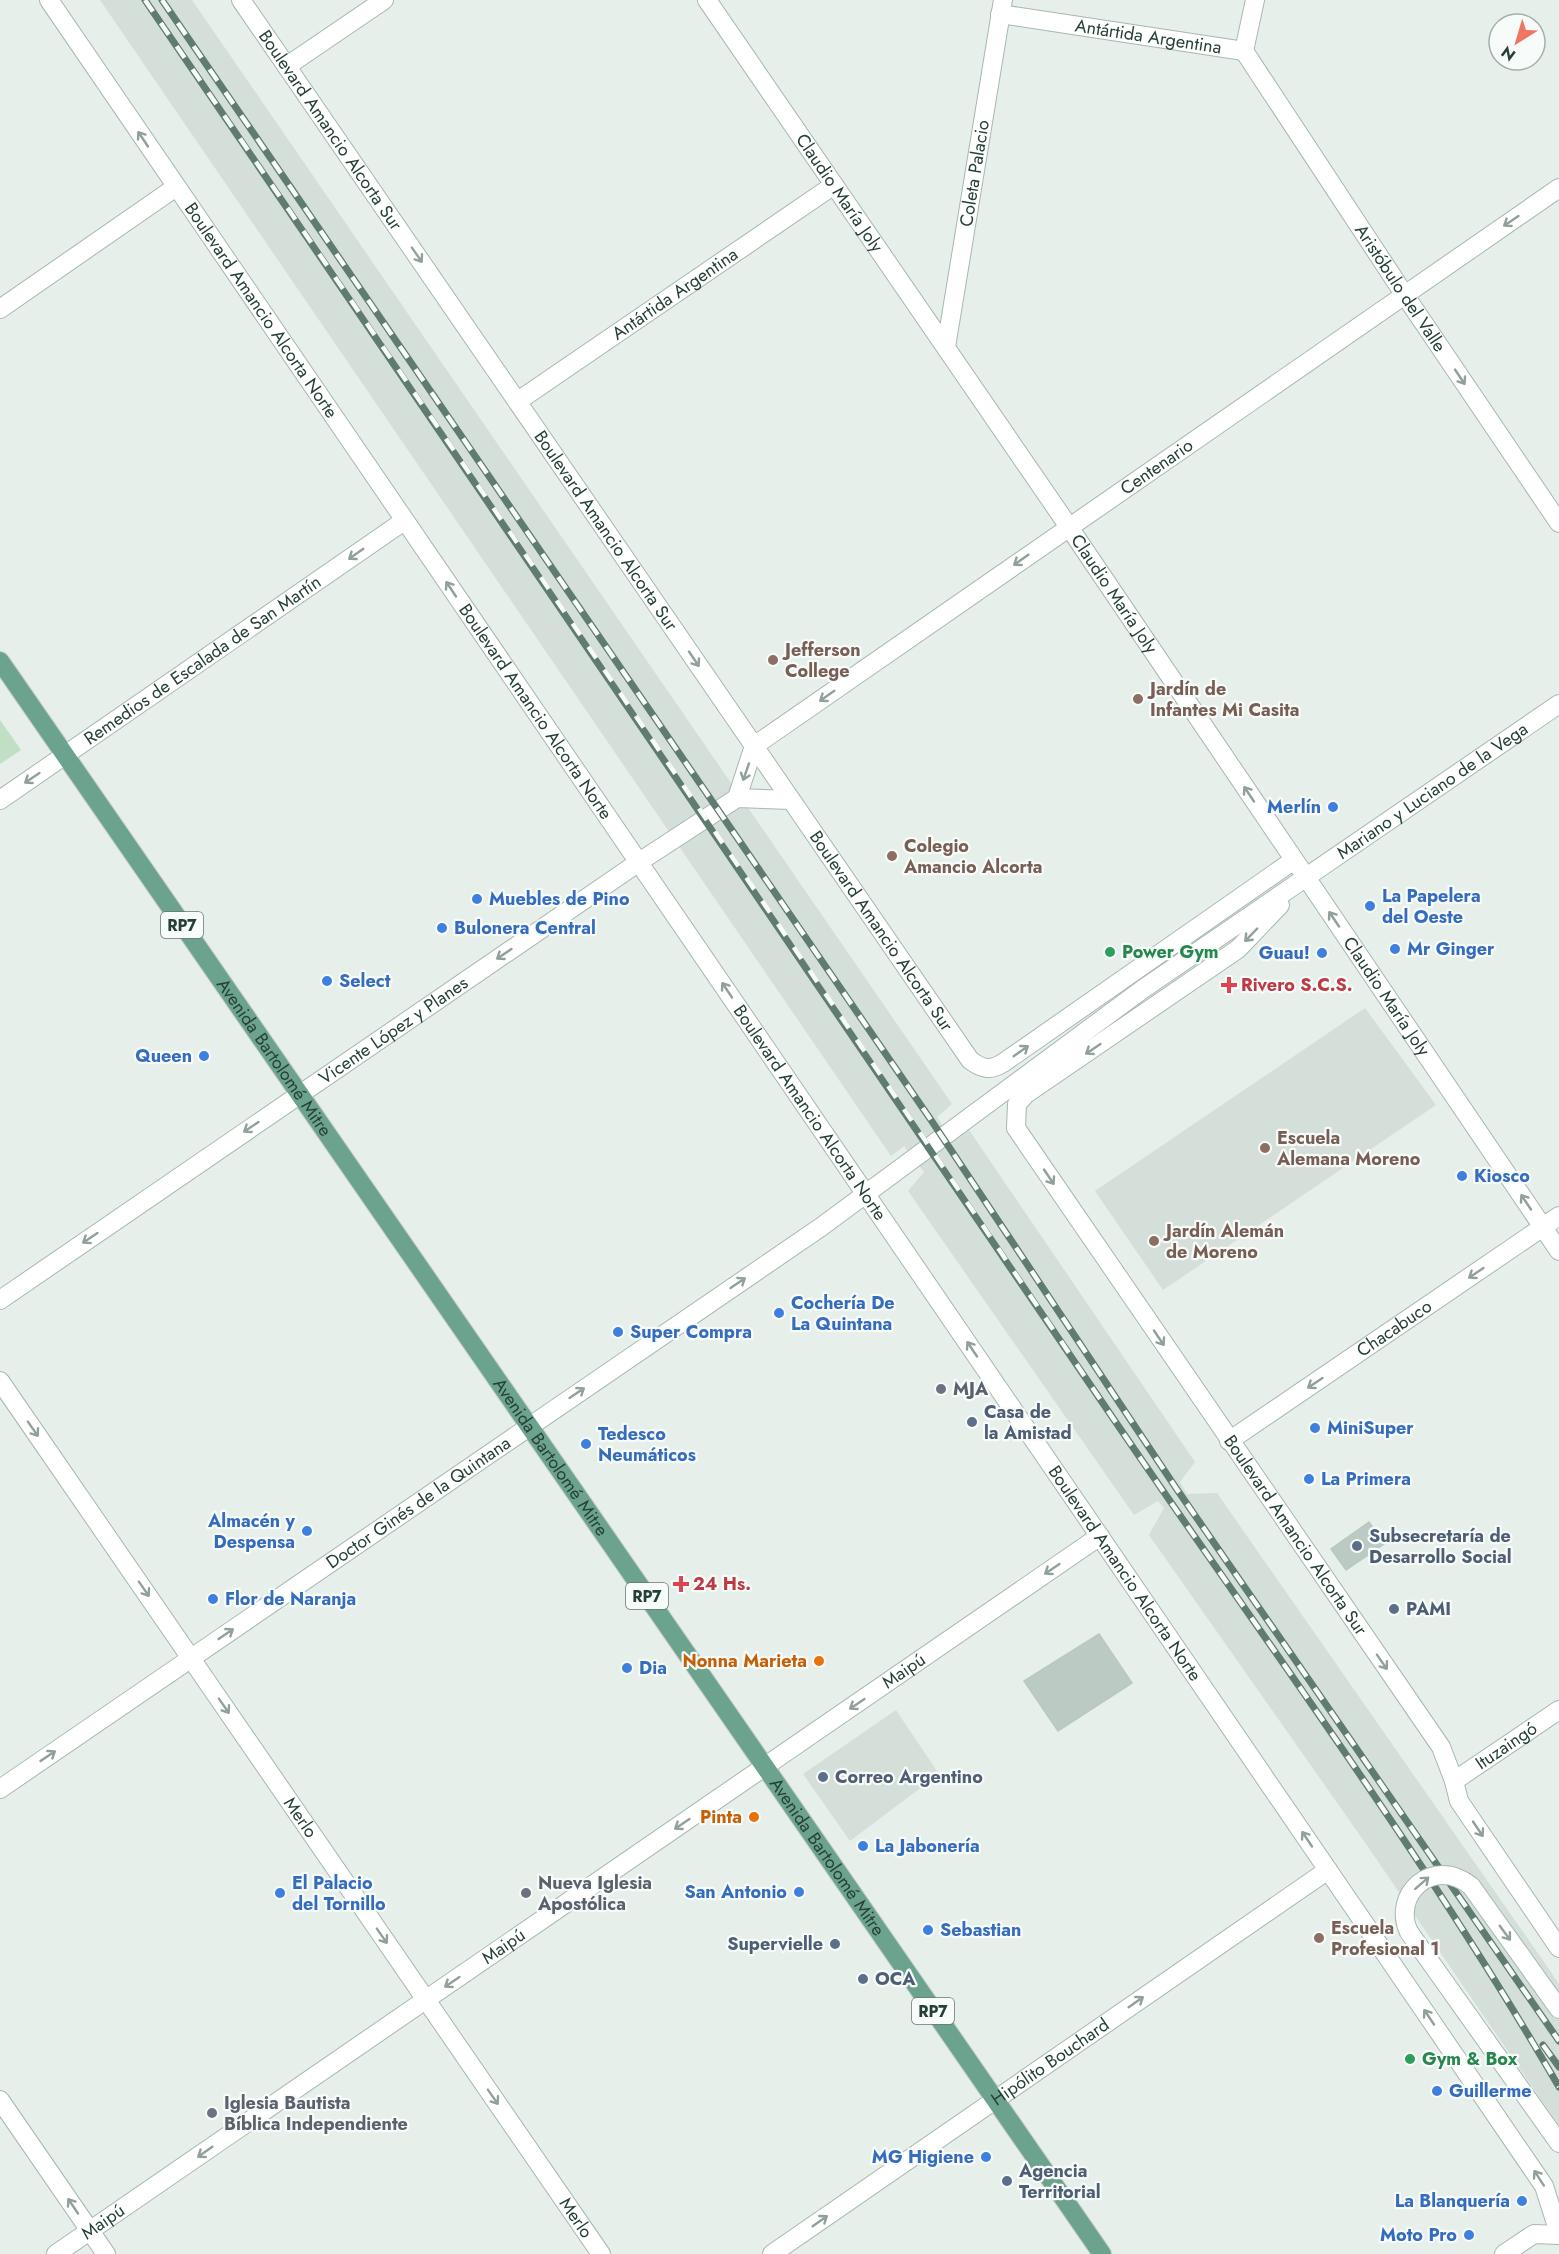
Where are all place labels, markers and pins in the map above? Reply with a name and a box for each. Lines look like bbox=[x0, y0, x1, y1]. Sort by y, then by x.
place label: Jefferson College bbox=[782, 637, 861, 684]
marker: Jefferson College bbox=[766, 653, 780, 667]
place label: Jardín de Infantes Mi Casita bbox=[1147, 676, 1299, 723]
marker: Jardín de Infantes Mi Casita bbox=[1131, 692, 1145, 706]
place label: Merlín bbox=[1267, 794, 1321, 820]
marker: Merlín bbox=[1326, 800, 1340, 814]
place label: Colegio Amancio Alcorta bbox=[903, 833, 1042, 880]
marker: Colegio Amancio Alcorta bbox=[885, 849, 899, 863]
place label: La Papelera del Oeste bbox=[1382, 883, 1481, 930]
place label: Muebles de Pino bbox=[489, 886, 630, 912]
marker: Muebles de Pino bbox=[470, 892, 484, 906]
marker: La Papelera del Oeste bbox=[1363, 899, 1377, 913]
place label: Bulonera Central bbox=[454, 915, 596, 941]
marker: Bulonera Central bbox=[435, 921, 449, 935]
place label: Mr Ginger bbox=[1407, 936, 1495, 962]
place label: Power Gym bbox=[1122, 939, 1219, 965]
place label: Guau! bbox=[1259, 940, 1310, 966]
marker: Mr Ginger bbox=[1388, 942, 1402, 956]
marker: Power Gym bbox=[1103, 945, 1117, 959]
marker: Guau! bbox=[1315, 946, 1329, 960]
place label: Select bbox=[339, 968, 391, 994]
place label: Rivero S.C.S. bbox=[1241, 972, 1353, 998]
marker: Select bbox=[320, 974, 334, 988]
marker: Rivero S.C.S. bbox=[1222, 978, 1236, 992]
place label: Queen bbox=[135, 1043, 192, 1069]
marker: Queen bbox=[197, 1049, 211, 1063]
place label: Escuela Alemana Moreno bbox=[1276, 1125, 1421, 1172]
marker: Escuela Alemana Moreno bbox=[1258, 1141, 1272, 1155]
place label: Kiosco bbox=[1474, 1163, 1530, 1189]
marker: Kiosco bbox=[1455, 1169, 1469, 1183]
place label: Jardín Alemán de Moreno bbox=[1163, 1218, 1284, 1265]
marker: Jardín Alemán de Moreno bbox=[1147, 1234, 1161, 1248]
place label: Cochería De La Quintana bbox=[791, 1290, 895, 1337]
marker: Cochería De La Quintana bbox=[772, 1306, 786, 1320]
place label: Super Compra bbox=[630, 1319, 752, 1345]
marker: Super Compra bbox=[611, 1325, 625, 1339]
place label: MJA bbox=[953, 1376, 989, 1402]
marker: MJA bbox=[934, 1382, 948, 1396]
place label: Casa de la Amistad bbox=[984, 1399, 1072, 1446]
marker: Casa de la Amistad bbox=[965, 1415, 979, 1429]
place label: MiniSuper bbox=[1327, 1415, 1414, 1441]
place label: Tedesco Neumáticos bbox=[598, 1421, 696, 1468]
marker: MiniSuper bbox=[1308, 1421, 1322, 1435]
marker: Tedesco Neumáticos bbox=[579, 1437, 593, 1451]
place label: La Primera bbox=[1321, 1466, 1411, 1492]
marker: La Primera bbox=[1302, 1472, 1316, 1486]
place label: Almacén y Despensa bbox=[207, 1508, 296, 1555]
place label: Subsecretaría de Desarrollo Social bbox=[1369, 1523, 1512, 1570]
marker: Almacén y Despensa bbox=[300, 1524, 314, 1538]
marker: Subsecretaría de Desarrollo Social bbox=[1350, 1539, 1364, 1553]
place label: 24 Hs. bbox=[693, 1571, 751, 1597]
marker: 24 Hs. bbox=[674, 1577, 688, 1591]
place label: Flor de Naranja bbox=[225, 1586, 356, 1612]
marker: Flor de Naranja bbox=[206, 1592, 220, 1606]
place label: PAMI bbox=[1406, 1596, 1451, 1622]
marker: PAMI bbox=[1387, 1602, 1401, 1616]
place label: Nonna Marieta bbox=[682, 1648, 807, 1674]
marker: Nonna Marieta bbox=[812, 1654, 826, 1668]
place label: Dia bbox=[639, 1655, 667, 1681]
marker: Dia bbox=[620, 1661, 634, 1675]
place label: Correo Argentino bbox=[835, 1764, 983, 1790]
marker: Correo Argentino bbox=[816, 1770, 830, 1784]
place label: Pinta bbox=[700, 1804, 742, 1830]
marker: Pinta bbox=[747, 1810, 761, 1824]
place label: La Jabonería bbox=[875, 1833, 980, 1859]
marker: La Jabonería bbox=[856, 1839, 870, 1853]
place label: El Palacio del Tornillo bbox=[292, 1870, 386, 1917]
place label: Nueva Iglesia Apostólica bbox=[537, 1870, 652, 1917]
place label: San Antonio bbox=[684, 1879, 787, 1905]
marker: San Antonio bbox=[792, 1885, 806, 1899]
marker: El Palacio del Tornillo bbox=[273, 1886, 287, 1900]
marker: Nueva Iglesia Apostólica bbox=[519, 1886, 533, 1900]
place label: Escuela Profesional 1 bbox=[1331, 1915, 1439, 1962]
place label: Sebastian bbox=[940, 1917, 1021, 1943]
marker: Sebastian bbox=[921, 1923, 935, 1937]
place label: Supervielle bbox=[727, 1931, 823, 1957]
marker: Escuela Profesional 1 bbox=[1312, 1931, 1326, 1945]
marker: Supervielle bbox=[828, 1937, 842, 1951]
place label: OCA bbox=[875, 1966, 916, 1992]
marker: OCA bbox=[856, 1972, 870, 1986]
place label: Gym & Box bbox=[1422, 2046, 1518, 2072]
marker: Gym & Box bbox=[1403, 2052, 1417, 2066]
place label: Guillerme bbox=[1449, 2078, 1531, 2104]
marker: Guillerme bbox=[1430, 2084, 1444, 2098]
place label: Iglesia Bautista Bíblica Independiente bbox=[224, 2090, 408, 2137]
marker: Iglesia Bautista Bíblica Independiente bbox=[205, 2106, 219, 2120]
place label: MG Higiene bbox=[872, 2144, 974, 2170]
marker: MG Higiene bbox=[979, 2150, 993, 2164]
place label: Agencia Territorial bbox=[1018, 2158, 1101, 2205]
marker: Agencia Territorial bbox=[1000, 2174, 1014, 2188]
place label: La Blanquería bbox=[1395, 2188, 1510, 2214]
marker: La Blanquería bbox=[1515, 2194, 1529, 2208]
place label: Moto Pro bbox=[1380, 2222, 1457, 2248]
marker: Moto Pro bbox=[1462, 2228, 1476, 2242]

